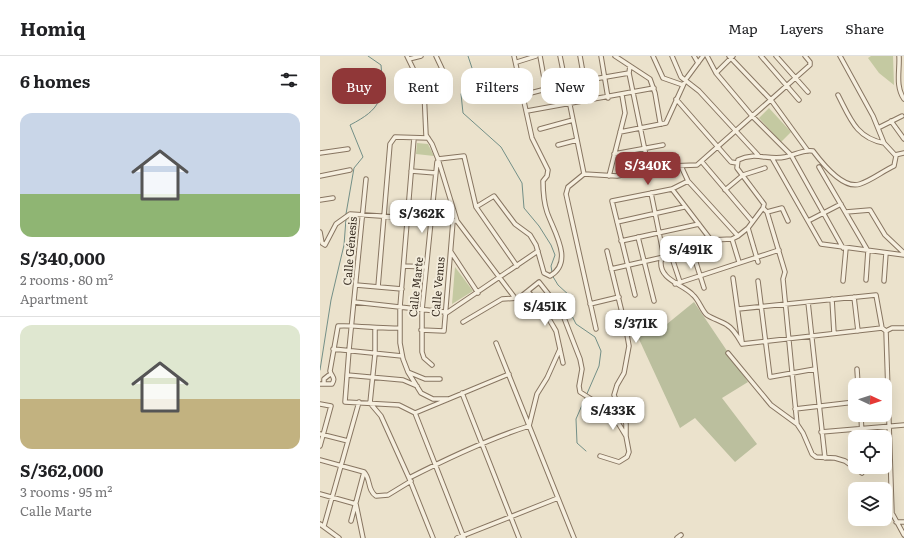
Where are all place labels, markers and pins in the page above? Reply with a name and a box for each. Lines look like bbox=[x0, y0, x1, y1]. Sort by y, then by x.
pin: S/340K bbox=[615, 152, 681, 186]
pin: S/362K bbox=[389, 200, 455, 234]
pin: S/491K bbox=[658, 236, 724, 270]
pin: S/451K bbox=[512, 293, 578, 327]
pin: S/371K bbox=[603, 310, 669, 344]
pin: S/433K bbox=[580, 397, 646, 431]

